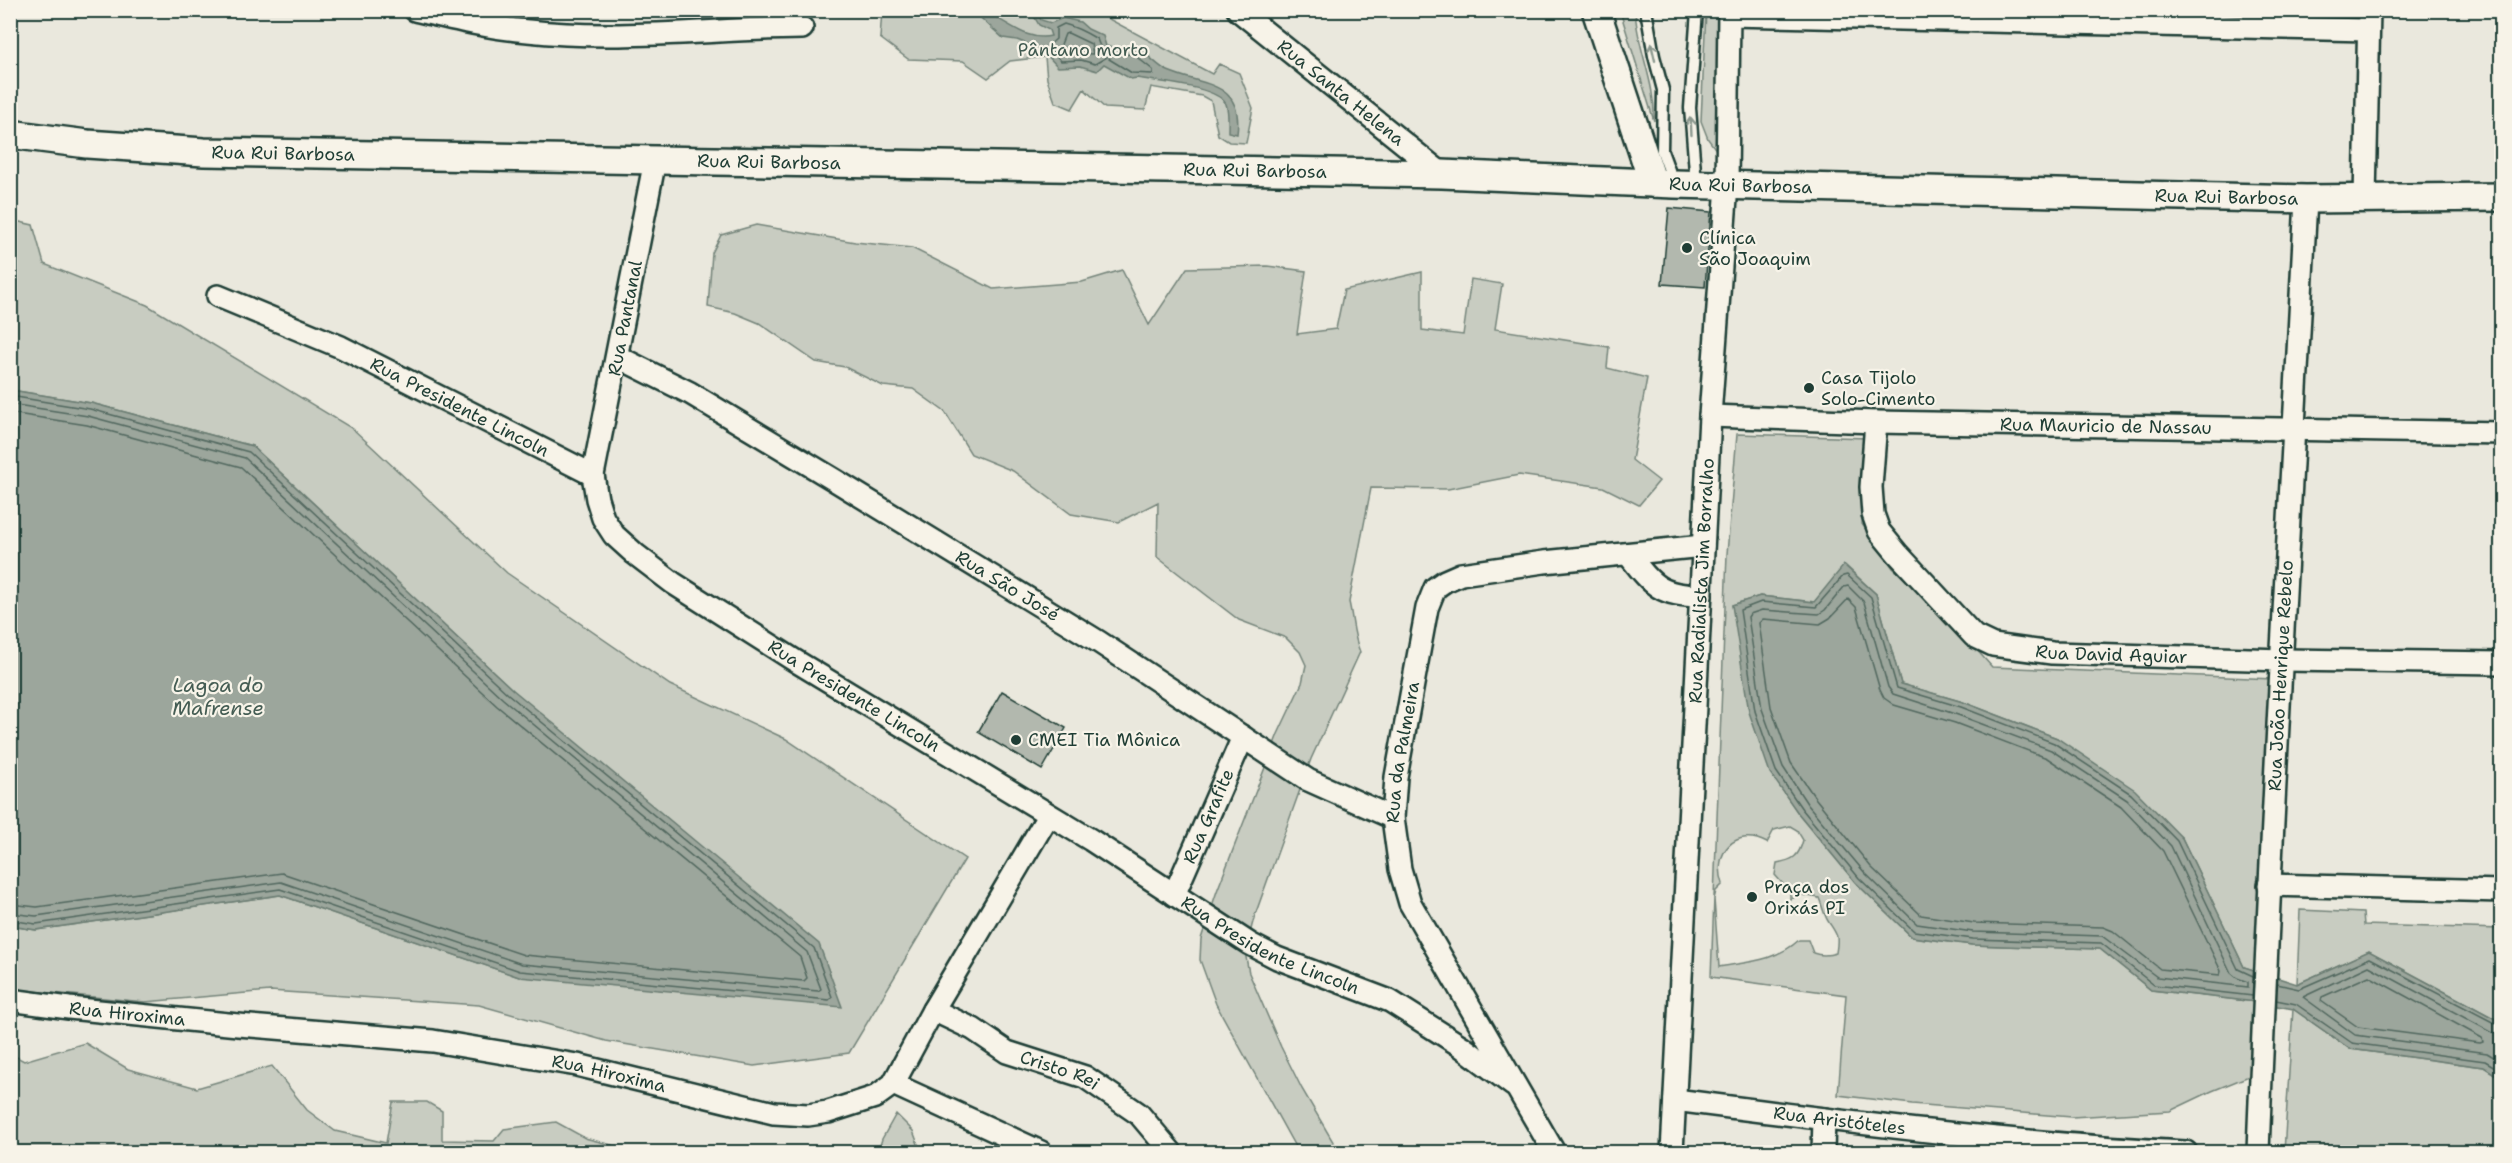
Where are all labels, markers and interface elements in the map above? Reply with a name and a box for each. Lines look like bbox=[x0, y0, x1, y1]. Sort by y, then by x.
street label: Rua Santa Helena bbox=[1272, 34, 1409, 151]
park label: Pântano morto bbox=[1018, 38, 1148, 62]
one-way arrow bbox=[1647, 42, 1659, 61]
one-way arrow bbox=[1685, 117, 1696, 137]
street label: Rua Rui Barbosa bbox=[211, 140, 355, 167]
street label: Rua Rui Barbosa bbox=[697, 149, 841, 175]
street label: Rua Rui Barbosa bbox=[1183, 157, 1327, 184]
street label: Rua Rui Barbosa bbox=[1669, 172, 1813, 199]
street label: Rua Rui Barbosa bbox=[2154, 183, 2299, 211]
place label: Clínica São Joaquim bbox=[1699, 226, 1811, 271]
marker: Clínica São Joaquim bbox=[1680, 241, 1694, 255]
street label: Rua Pantanal bbox=[602, 258, 648, 378]
street label: Rua Presidente Lincoln bbox=[366, 352, 553, 463]
place label: Casa Tijolo Solo-Cimento bbox=[1821, 366, 1935, 411]
marker: Casa Tijolo Solo-Cimento bbox=[1802, 381, 1816, 395]
street label: Rua Mauricio de Nassau bbox=[2000, 412, 2212, 440]
street label: Rua Radialista Jim Borralho bbox=[1683, 458, 1720, 704]
street label: Rua São José bbox=[951, 545, 1064, 627]
street label: Rua João Henrique Rebelo bbox=[2262, 559, 2299, 792]
street label: Rua Presidente Lincoln bbox=[763, 634, 944, 758]
street label: Rua David Aguiar bbox=[2034, 639, 2188, 669]
water label: Lagoa do Mafrense bbox=[172, 672, 264, 721]
street label: Rua da Palmeira bbox=[1381, 680, 1425, 824]
place label: CMEI Tia Mônica bbox=[1028, 728, 1180, 752]
marker: CMEI Tia Mônica bbox=[1009, 733, 1023, 747]
street label: Rua Grafite bbox=[1177, 765, 1240, 867]
place label: Praça dos Orixás PI bbox=[1764, 875, 1849, 920]
street label: Rua Presidente Lincoln bbox=[1176, 890, 1363, 1000]
marker: Praça dos Orixás PI bbox=[1745, 890, 1759, 904]
street label: Rua Hiroxima bbox=[68, 996, 186, 1032]
street label: Cristo Rei bbox=[1017, 1045, 1104, 1096]
street label: Rua Hiroxima bbox=[550, 1049, 669, 1098]
street label: Rua Aristóteles bbox=[1772, 1101, 1907, 1140]

